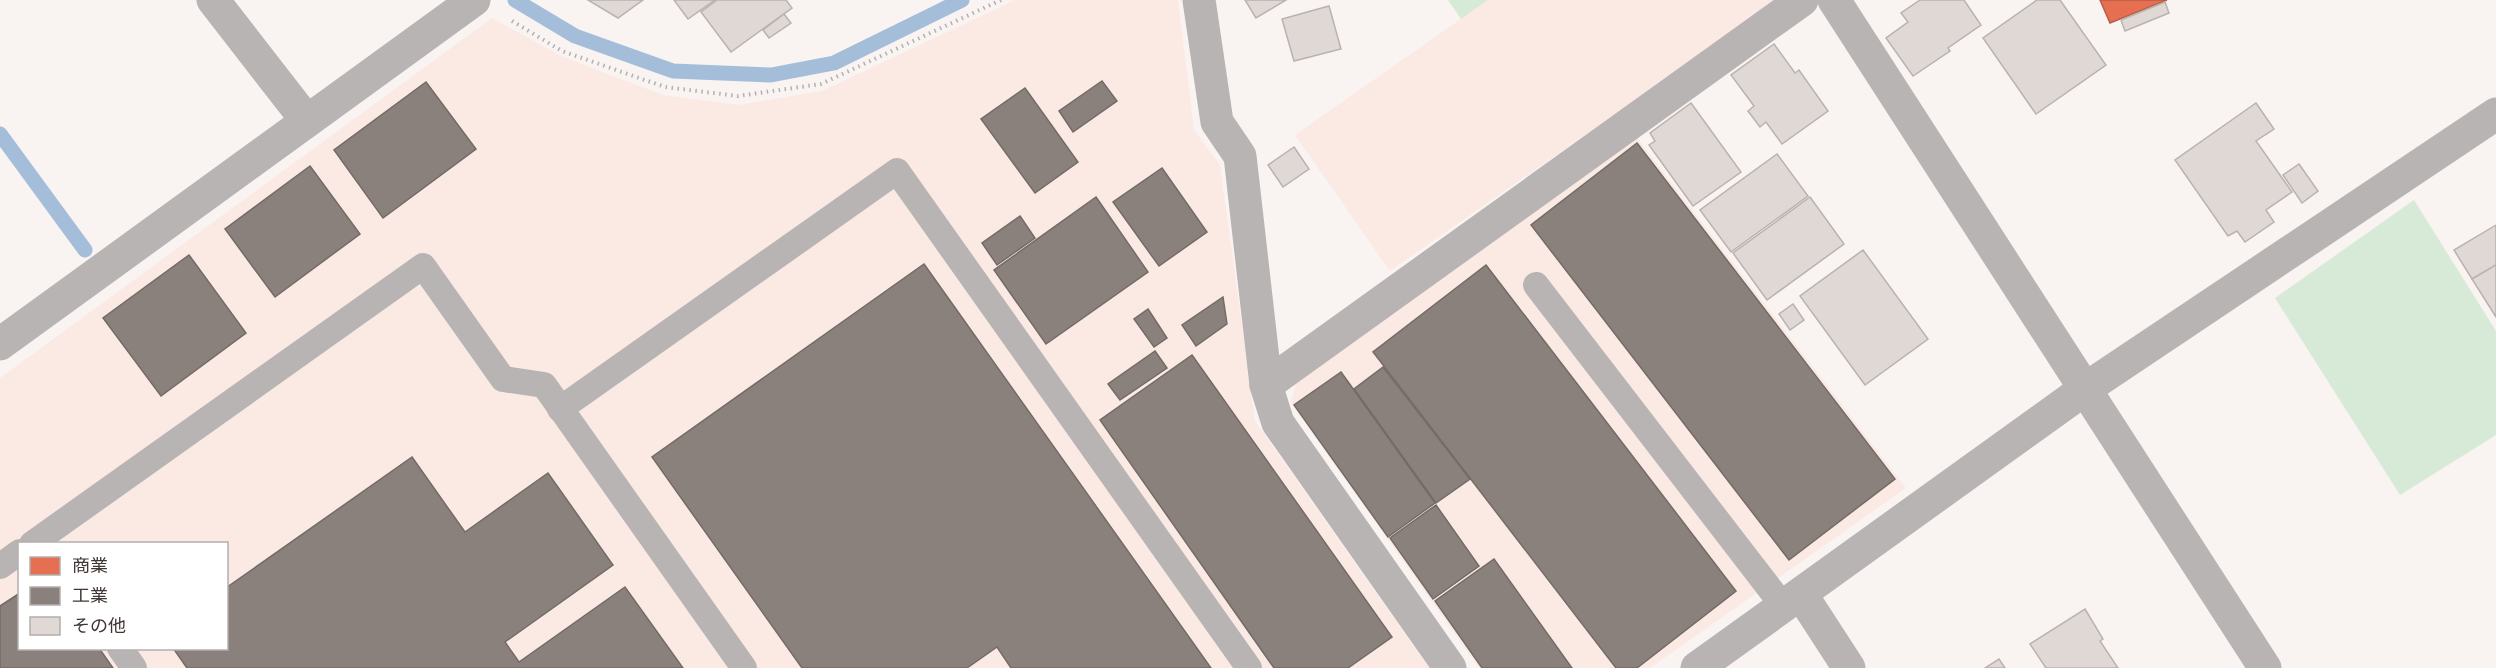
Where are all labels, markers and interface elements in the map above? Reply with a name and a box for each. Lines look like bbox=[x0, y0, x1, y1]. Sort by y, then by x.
legend bbox=[18, 542, 228, 650]
text: 商業 bbox=[72, 554, 108, 578]
text: 工業 bbox=[72, 584, 108, 608]
text: その他 bbox=[72, 614, 126, 638]

